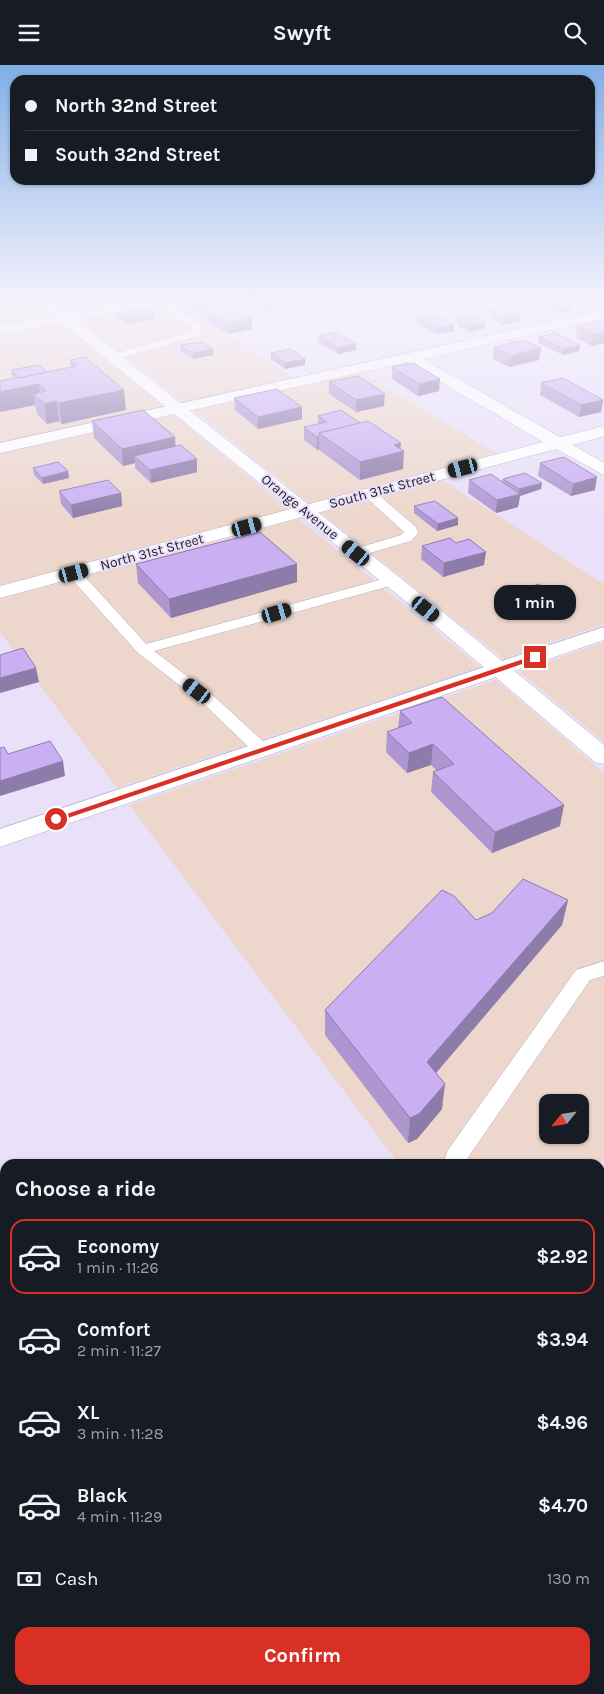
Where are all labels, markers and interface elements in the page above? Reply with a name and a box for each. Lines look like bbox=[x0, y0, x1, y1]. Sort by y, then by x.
icon: menu bbox=[15, 19, 43, 47]
icon: search bbox=[561, 19, 589, 47]
text: Swyft bbox=[273, 20, 331, 46]
text: North 32nd Street bbox=[55, 95, 217, 117]
text: South 32nd Street bbox=[55, 144, 220, 166]
car bbox=[446, 457, 479, 479]
street label: South 31st Street bbox=[327, 468, 437, 512]
street label: Orange Avenue bbox=[258, 471, 342, 543]
car bbox=[230, 516, 263, 538]
street label: North 31st Street bbox=[98, 530, 206, 574]
car bbox=[339, 538, 372, 568]
car bbox=[57, 562, 90, 584]
callout: 1 min bbox=[494, 585, 576, 619]
text: 1 min bbox=[515, 593, 555, 612]
car bbox=[409, 594, 442, 624]
car bbox=[260, 602, 293, 624]
route end bbox=[524, 646, 546, 668]
car bbox=[180, 676, 213, 706]
route start bbox=[45, 808, 67, 830]
north arrow bbox=[539, 1094, 589, 1144]
map controls bbox=[539, 1094, 589, 1144]
text: Choose a ride bbox=[15, 1176, 156, 1202]
icon: car bbox=[17, 1234, 62, 1279]
text: Economy bbox=[77, 1236, 159, 1258]
text: $2.92 bbox=[536, 1246, 588, 1268]
text: 1 min · 11:26 bbox=[77, 1258, 159, 1277]
icon: car bbox=[17, 1317, 62, 1362]
text: Comfort bbox=[77, 1319, 151, 1341]
text: $3.94 bbox=[536, 1329, 588, 1351]
text: 2 min · 11:27 bbox=[77, 1341, 161, 1360]
icon: car bbox=[17, 1400, 62, 1445]
text: XL bbox=[77, 1402, 99, 1424]
text: $4.96 bbox=[536, 1412, 588, 1434]
text: 3 min · 11:28 bbox=[77, 1424, 163, 1443]
icon: car bbox=[17, 1483, 62, 1528]
text: Black bbox=[77, 1485, 128, 1507]
text: $4.70 bbox=[538, 1495, 588, 1517]
text: 4 min · 11:29 bbox=[77, 1507, 162, 1526]
icon: cash bbox=[15, 1565, 43, 1593]
text: Cash bbox=[55, 1568, 99, 1590]
text: 130 m bbox=[547, 1569, 590, 1588]
button: Confirm bbox=[15, 1627, 590, 1685]

